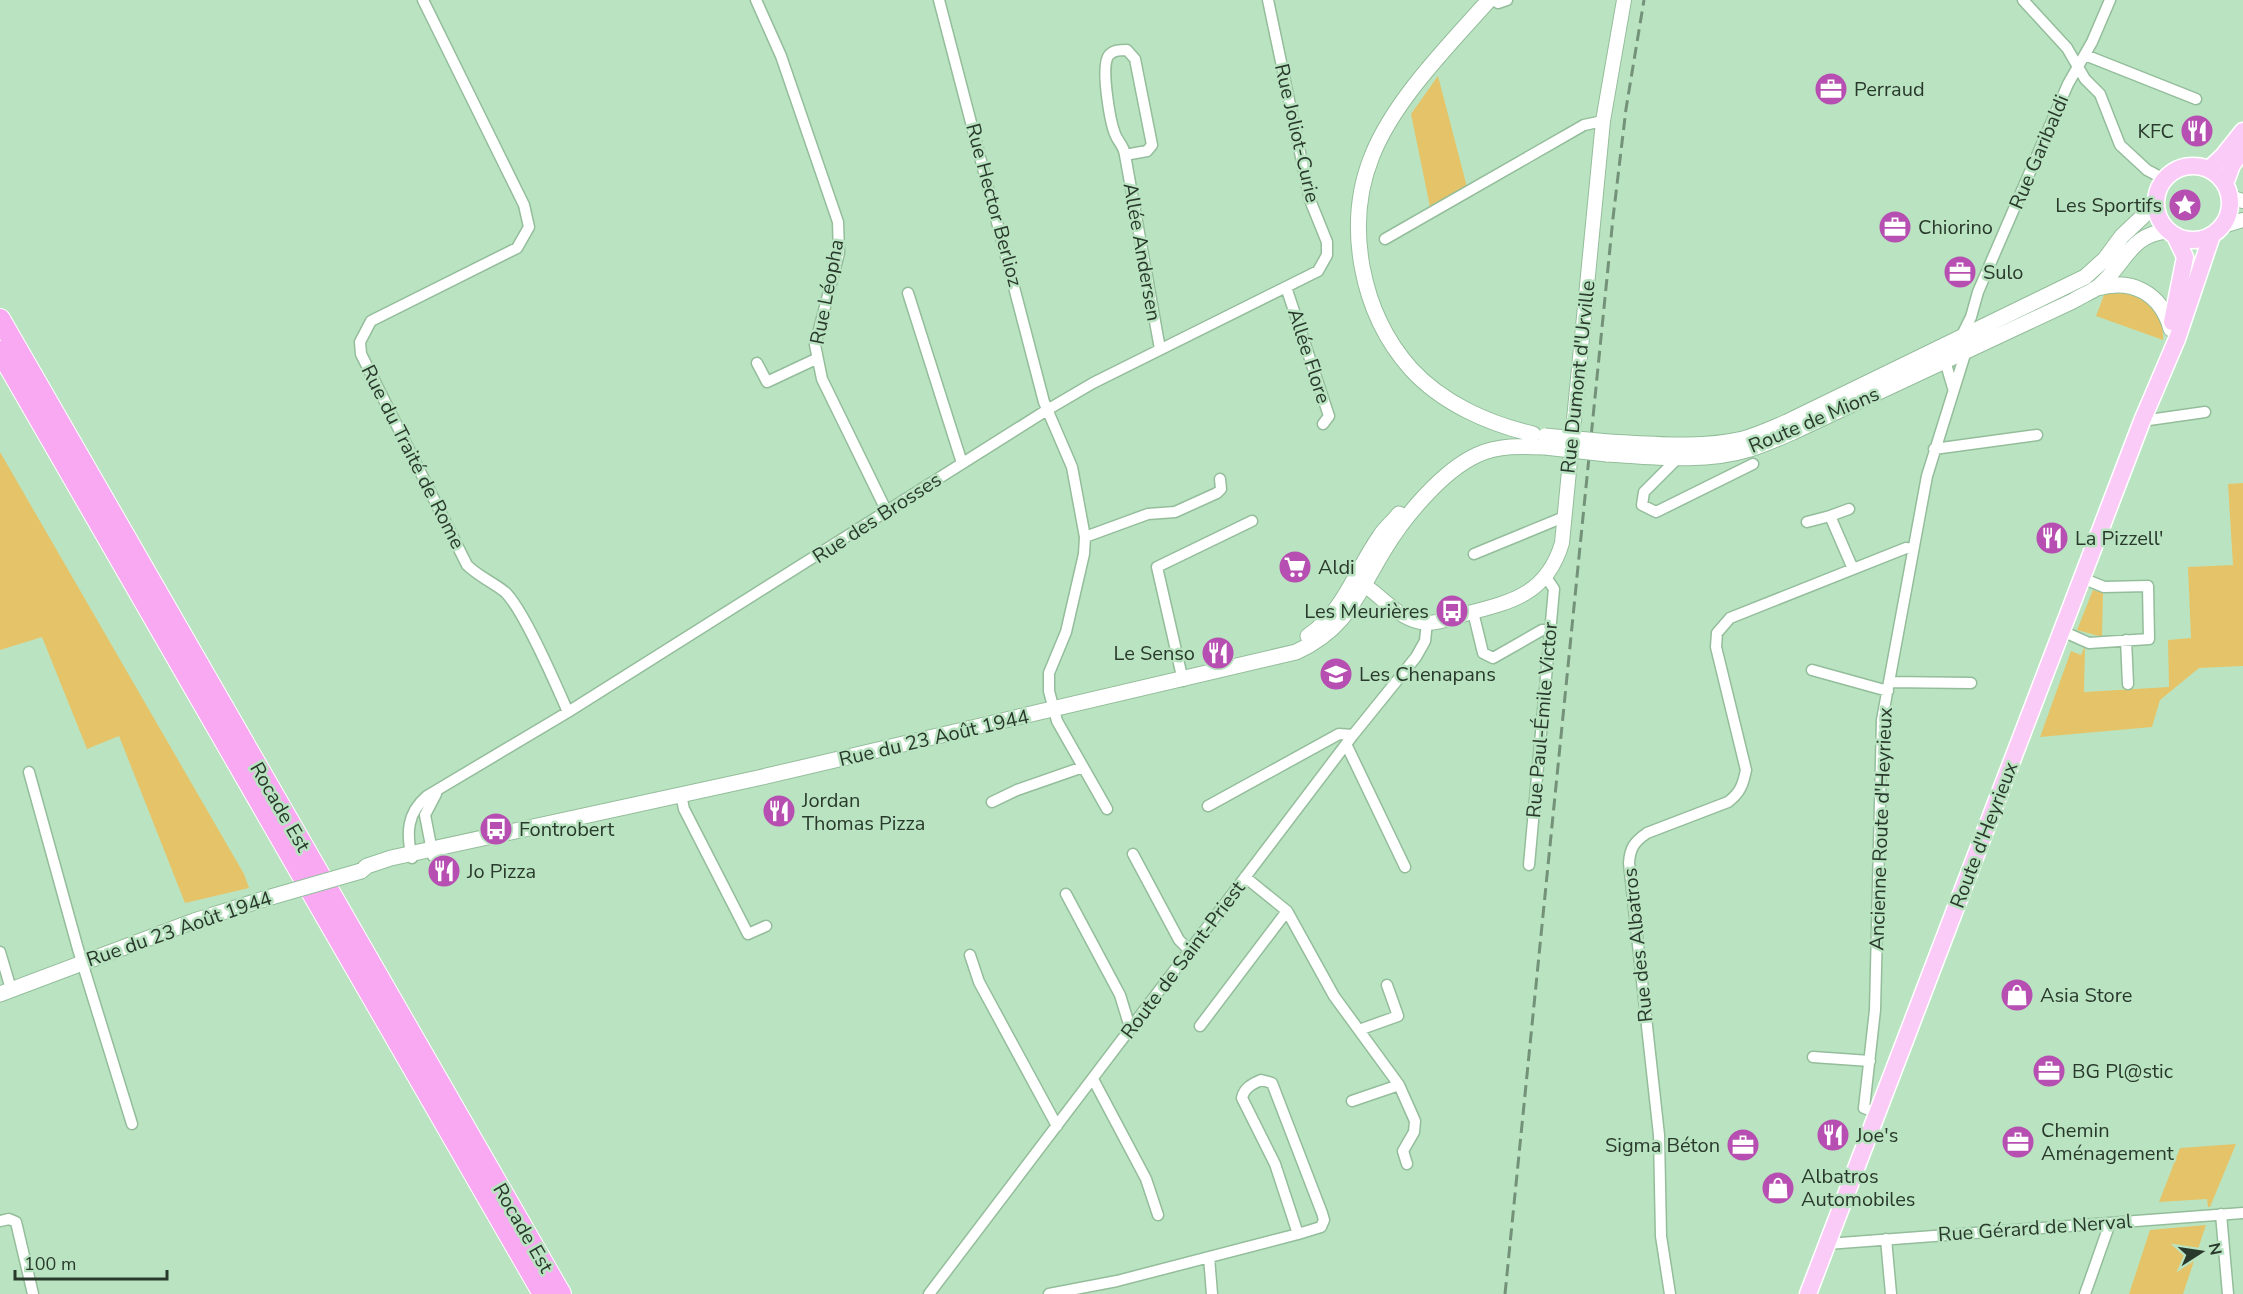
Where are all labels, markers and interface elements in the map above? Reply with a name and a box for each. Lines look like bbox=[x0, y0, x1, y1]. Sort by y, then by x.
street label: Rue Joliot-Curie bbox=[1268, 61, 1326, 205]
office icon: Perraud bbox=[1813, 71, 1849, 107]
place label: Perraud bbox=[1854, 76, 1925, 103]
street label: Rue Garibaldi bbox=[2003, 91, 2075, 213]
restaurant icon: KFC bbox=[2179, 113, 2215, 149]
place label: KFC bbox=[2137, 118, 2174, 145]
street label: Rue Hector Berlioz bbox=[959, 120, 1029, 290]
street label: Allée Andersen bbox=[1117, 181, 1167, 323]
place icon: Les Sportifs bbox=[2167, 187, 2203, 223]
place label: Les Sportifs bbox=[2055, 192, 2162, 219]
office icon: Chiorino bbox=[1877, 209, 1913, 245]
place label: Chiorino bbox=[1918, 214, 1993, 241]
street label: Rue Léopha bbox=[804, 237, 850, 347]
office icon: Sulo bbox=[1942, 254, 1978, 290]
place label: Sulo bbox=[1983, 259, 2023, 286]
street label: Rue Dumont d'Urville bbox=[1554, 279, 1602, 475]
street label: Allée Flore bbox=[1281, 305, 1337, 407]
street label: Rue du Traité de Rome bbox=[355, 360, 471, 554]
street label: Route de Mions bbox=[1745, 380, 1883, 460]
street label: Rue des Brosses bbox=[807, 466, 947, 570]
restaurant icon: La Pizzell' bbox=[2034, 520, 2070, 556]
place label: La Pizzell' bbox=[2075, 525, 2163, 552]
supermarket icon: Aldi bbox=[1277, 549, 1313, 585]
place label: Aldi bbox=[1318, 554, 1355, 581]
bus stop icon: Les Meurières bbox=[1434, 593, 1470, 629]
place label: Les Meurières bbox=[1304, 598, 1429, 625]
street label: Rue Paul-Émile Victor bbox=[1520, 621, 1564, 819]
restaurant icon: Le Senso bbox=[1200, 635, 1236, 671]
place label: Le Senso bbox=[1113, 640, 1195, 667]
school or university icon: Les Chenapans bbox=[1318, 656, 1354, 692]
place label: Les Chenapans bbox=[1359, 661, 1496, 688]
street label: Rue du 23 Août 1944 bbox=[836, 703, 1032, 773]
street label: Ancienne Route d'Heyrieux bbox=[1863, 706, 1899, 951]
street label: Rocade Est bbox=[243, 757, 317, 858]
street label: Route d'Heyrieux bbox=[1944, 758, 2024, 912]
place label: Jordan Thomas Pizza bbox=[801, 787, 925, 837]
restaurant icon: Jordan Thomas Pizza bbox=[761, 793, 797, 829]
bus stop icon: Fontrobert bbox=[478, 811, 514, 847]
place label: Fontrobert bbox=[519, 816, 615, 843]
restaurant icon: Jo Pizza bbox=[426, 853, 462, 889]
place label: Jo Pizza bbox=[466, 858, 536, 885]
street label: Rue des Albatros bbox=[1616, 867, 1660, 1023]
street label: Route de Saint-Priest bbox=[1115, 875, 1252, 1044]
street label: Rue du 23 Août 1944 bbox=[83, 885, 275, 973]
shop icon: Asia Store bbox=[1999, 977, 2035, 1013]
place label: Asia Store bbox=[2040, 982, 2132, 1009]
office icon: BG Pl@stic bbox=[2031, 1053, 2067, 1089]
place label: BG Pl@stic bbox=[2072, 1058, 2173, 1085]
restaurant icon: Joe's bbox=[1815, 1117, 1851, 1153]
place label: Chemin Aménagement bbox=[2041, 1117, 2175, 1167]
place label: Joe's bbox=[1855, 1122, 1898, 1149]
office icon: Chemin Aménagement bbox=[2000, 1124, 2036, 1160]
office icon: Sigma Béton bbox=[1725, 1127, 1761, 1163]
place label: Sigma Béton bbox=[1605, 1132, 1720, 1159]
place label: Albatros Automobiles bbox=[1801, 1163, 1915, 1213]
shop icon: Albatros Automobiles bbox=[1760, 1170, 1796, 1206]
street label: Rocade Est bbox=[486, 1178, 560, 1279]
street label: Rue Gérard de Nerval bbox=[1937, 1208, 2133, 1248]
north arrow bbox=[2171, 1222, 2231, 1282]
text: N bbox=[2203, 1241, 2227, 1257]
scale bar bbox=[15, 1243, 166, 1281]
text: 100 m bbox=[24, 1252, 76, 1276]

